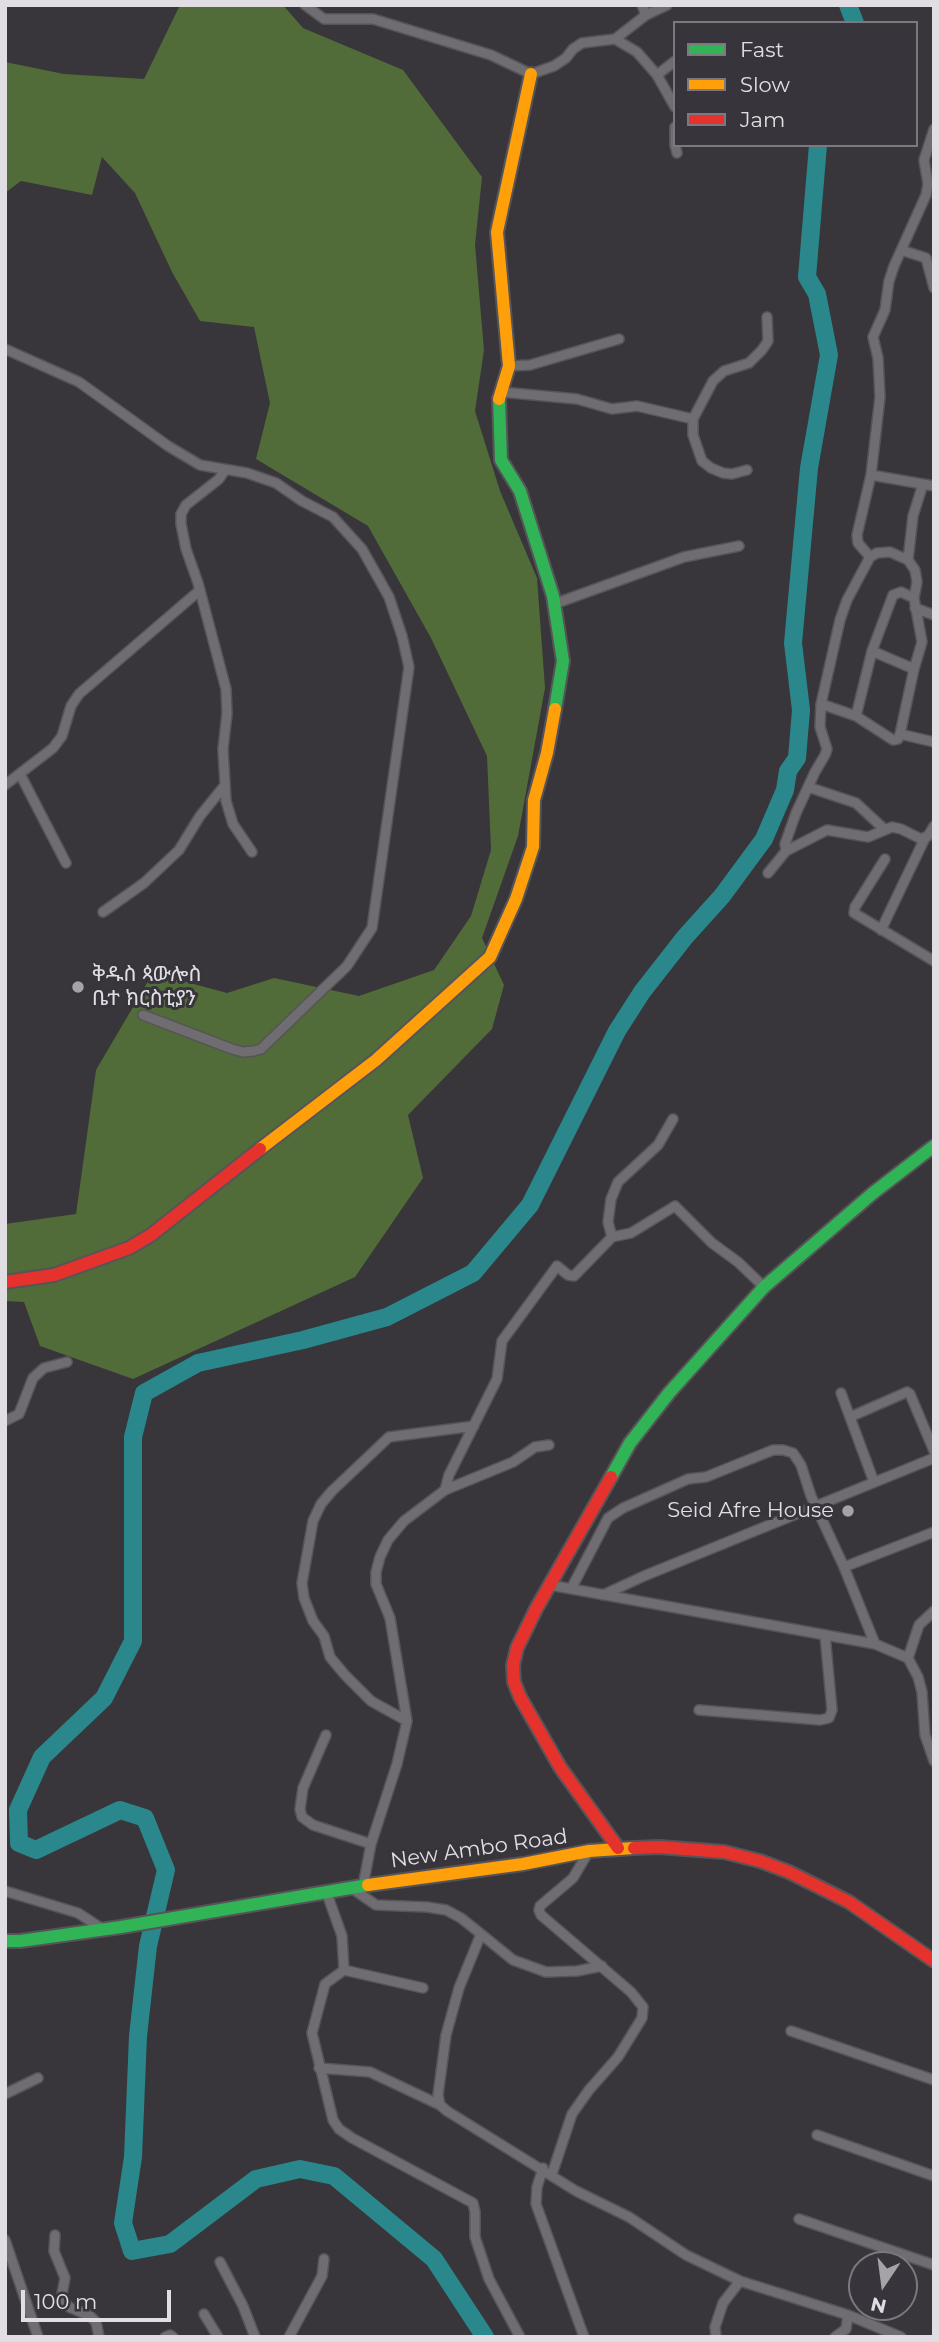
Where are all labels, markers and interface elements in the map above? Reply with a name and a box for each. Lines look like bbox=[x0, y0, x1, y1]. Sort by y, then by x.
legend bbox=[673, 21, 918, 147]
text: Fast bbox=[740, 37, 784, 62]
text: Slow bbox=[740, 72, 790, 97]
text: Jam bbox=[740, 107, 785, 132]
place label: ቅዱስ ጳውሎስ ቤተ ክርስቲያን bbox=[92, 962, 201, 1012]
marker: ቅዱስ ጳውሎስ ቤተ ክርስቲያን bbox=[70, 979, 86, 995]
place label: Seid Afre House bbox=[667, 1498, 834, 1524]
marker: Seid Afre House bbox=[840, 1503, 856, 1519]
street label: New Ambo Road bbox=[389, 1824, 569, 1874]
north arrow bbox=[848, 2251, 918, 2321]
scale bar bbox=[24, 2276, 175, 2320]
text: 100 m bbox=[34, 2289, 97, 2314]
text: N bbox=[869, 2292, 889, 2318]

